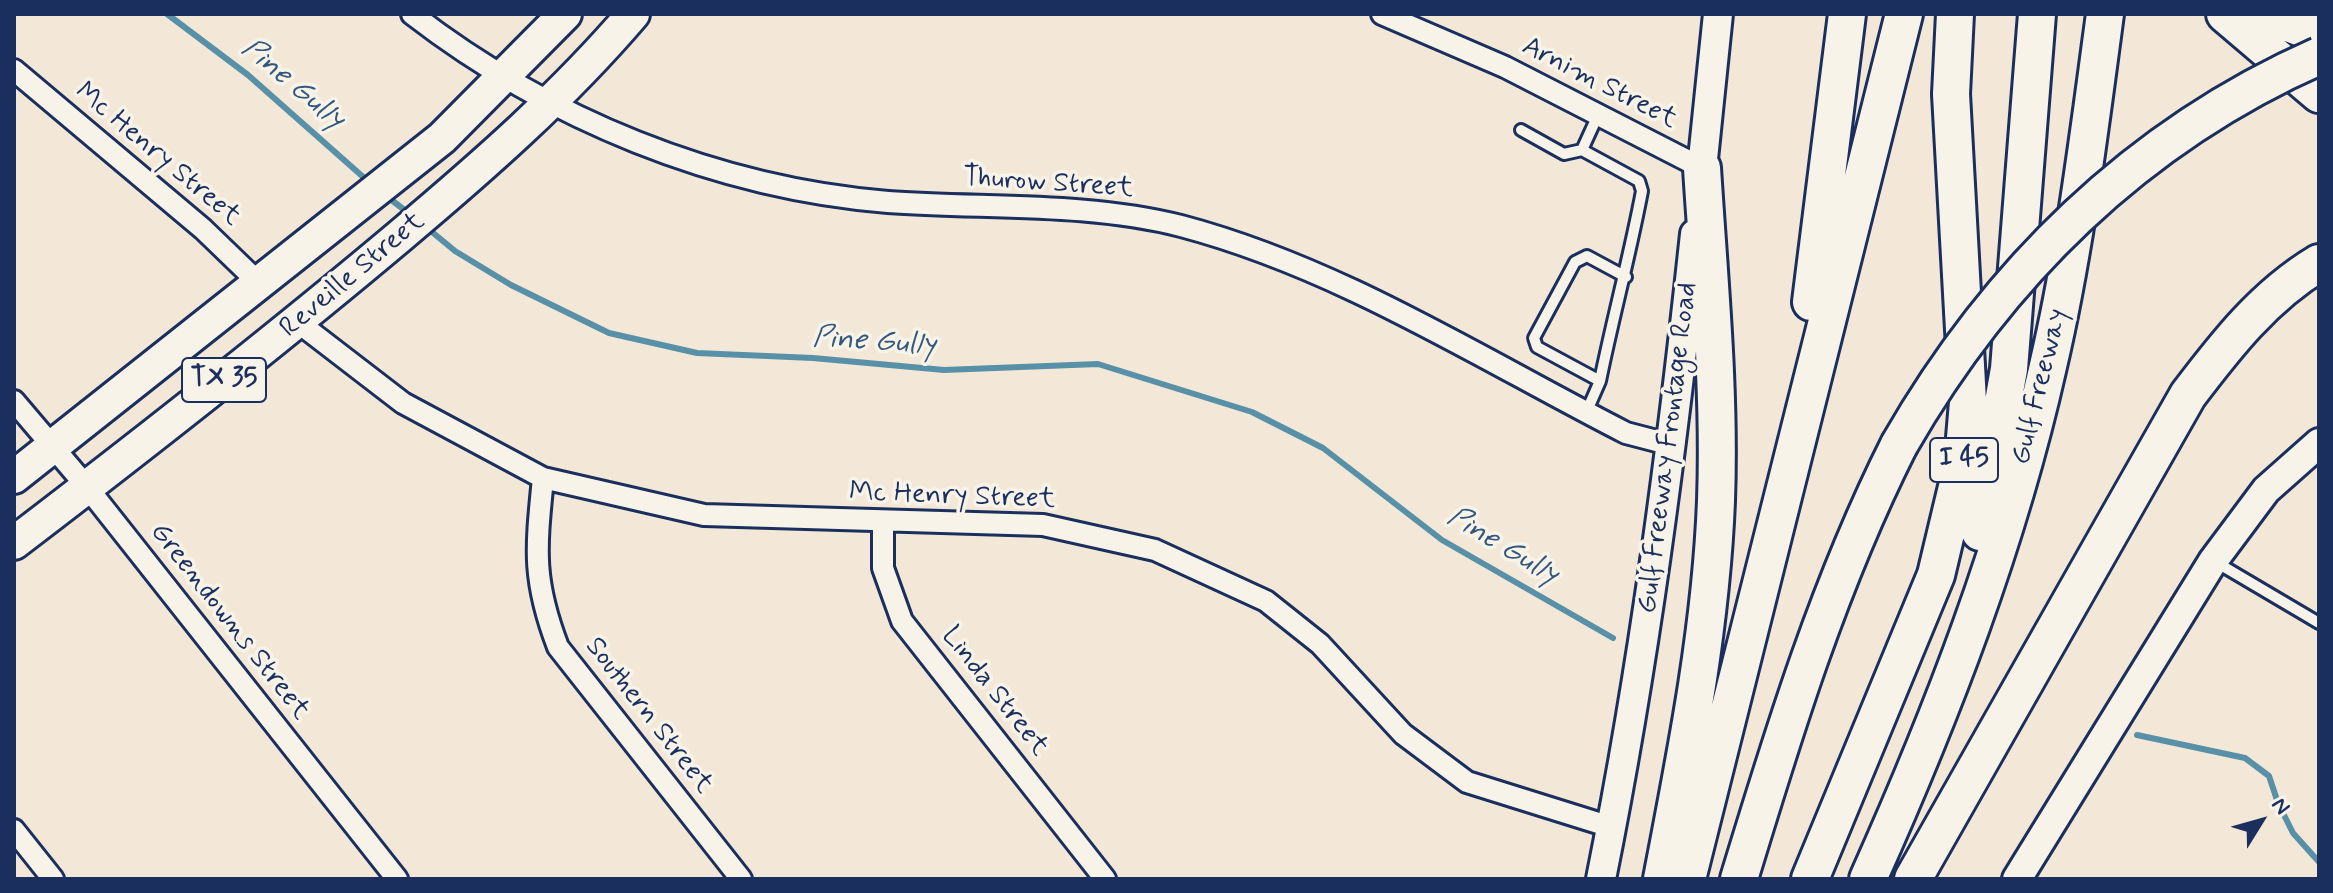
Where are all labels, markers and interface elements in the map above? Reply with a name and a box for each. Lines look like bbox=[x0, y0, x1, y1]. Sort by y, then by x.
street label: Arnim Street bbox=[1516, 31, 1682, 137]
water label: Pine Gully bbox=[233, 32, 351, 138]
street label: Mc Henry Street bbox=[67, 76, 247, 234]
street label: Thurow Street bbox=[962, 161, 1134, 207]
street label: Reveille Street bbox=[274, 206, 432, 346]
street label: Gulf Freeway Frontage Road bbox=[1632, 280, 1706, 616]
street label: Gulf Freeway bbox=[2005, 306, 2077, 468]
water label: Pine Gully bbox=[811, 321, 937, 365]
road number: TX 35 bbox=[182, 358, 266, 402]
road number: I 45 bbox=[1930, 438, 1998, 482]
street label: Mc Henry Street bbox=[848, 477, 1056, 517]
water label: Pine Gully bbox=[1440, 500, 1564, 594]
street label: Greendowns Street bbox=[142, 517, 316, 727]
street label: Linda Street bbox=[933, 620, 1055, 764]
street label: Southern Street bbox=[577, 631, 719, 801]
north arrow bbox=[2221, 781, 2301, 861]
text: N bbox=[2265, 792, 2296, 821]

